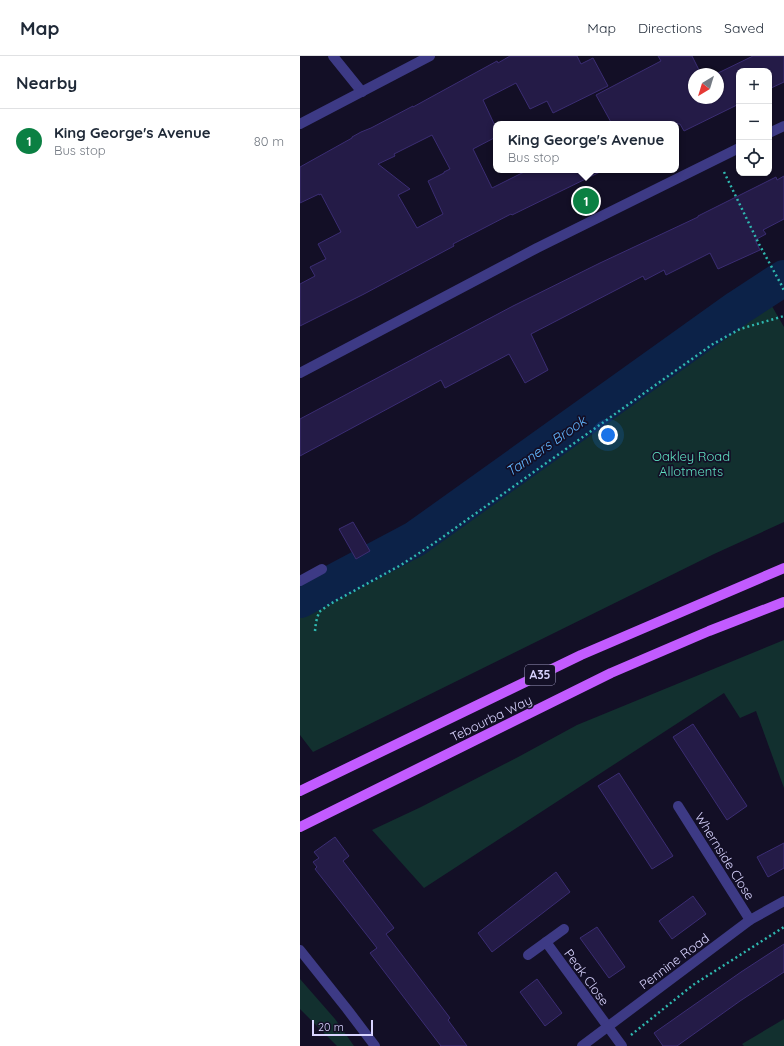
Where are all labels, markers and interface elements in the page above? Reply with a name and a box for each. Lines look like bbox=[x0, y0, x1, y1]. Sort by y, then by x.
text: Map bbox=[20, 16, 59, 40]
text: Map bbox=[587, 19, 616, 37]
text: Directions bbox=[638, 19, 702, 37]
text: Saved bbox=[724, 19, 764, 37]
north arrow bbox=[688, 68, 724, 104]
map controls bbox=[736, 68, 772, 176]
button: + bbox=[736, 68, 772, 104]
text: Nearby bbox=[16, 72, 77, 93]
button: − bbox=[736, 104, 772, 140]
popup bbox=[493, 121, 679, 173]
text: King George's Avenue bbox=[54, 123, 211, 142]
text: King George's Avenue bbox=[508, 130, 664, 149]
text: 1 bbox=[26, 133, 32, 149]
text: 80 m bbox=[254, 133, 284, 149]
button: locate bbox=[736, 140, 772, 176]
text: Bus stop bbox=[54, 142, 106, 158]
text: Bus stop bbox=[508, 149, 559, 165]
pin: 1 bbox=[573, 186, 599, 216]
water label: Tanners Brook bbox=[502, 411, 591, 480]
your location bbox=[598, 425, 618, 445]
park label: Oakley Road Allotments bbox=[652, 448, 730, 479]
road number: A35 bbox=[525, 665, 555, 685]
street label: Tebourba Way bbox=[448, 691, 534, 745]
street label: Whernside Close bbox=[692, 809, 758, 903]
street label: Pennine Road bbox=[636, 930, 712, 992]
street label: Peak Close bbox=[561, 946, 613, 1008]
scale bar bbox=[312, 1018, 373, 1037]
text: 20 m bbox=[318, 1020, 344, 1034]

